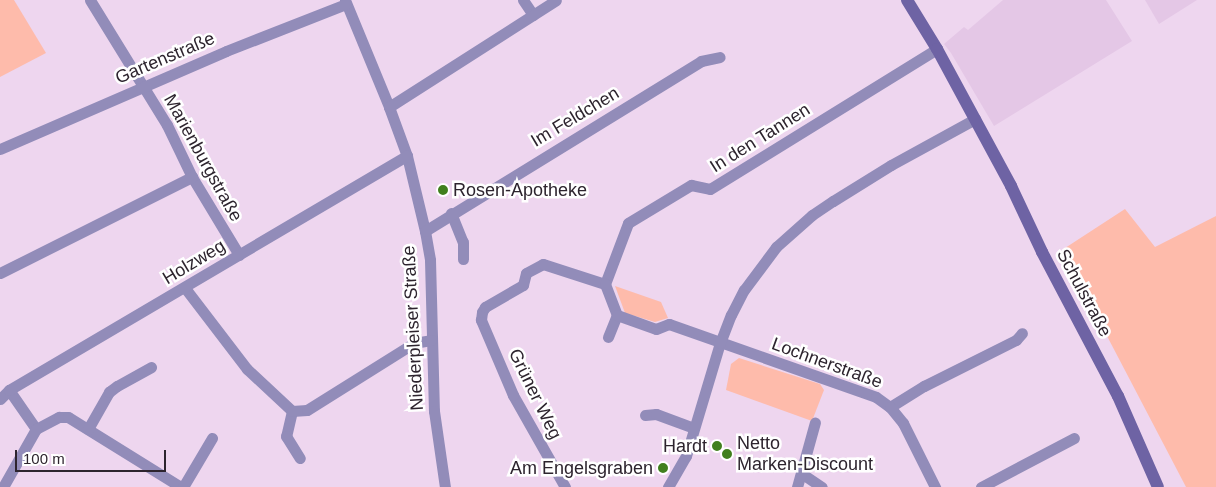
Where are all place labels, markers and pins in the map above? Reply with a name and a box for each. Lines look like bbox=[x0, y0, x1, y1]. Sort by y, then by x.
place label: Rosen-Apotheke bbox=[453, 179, 587, 201]
marker: Rosen-Apotheke bbox=[437, 184, 449, 196]
place label: Netto Marken-Discount bbox=[737, 433, 873, 476]
place label: Hardt bbox=[663, 435, 707, 457]
marker: Hardt bbox=[711, 440, 723, 452]
marker: Netto Marken-Discount bbox=[721, 448, 733, 460]
place label: Am Engelsgraben bbox=[510, 457, 653, 479]
marker: Am Engelsgraben bbox=[657, 462, 669, 474]

